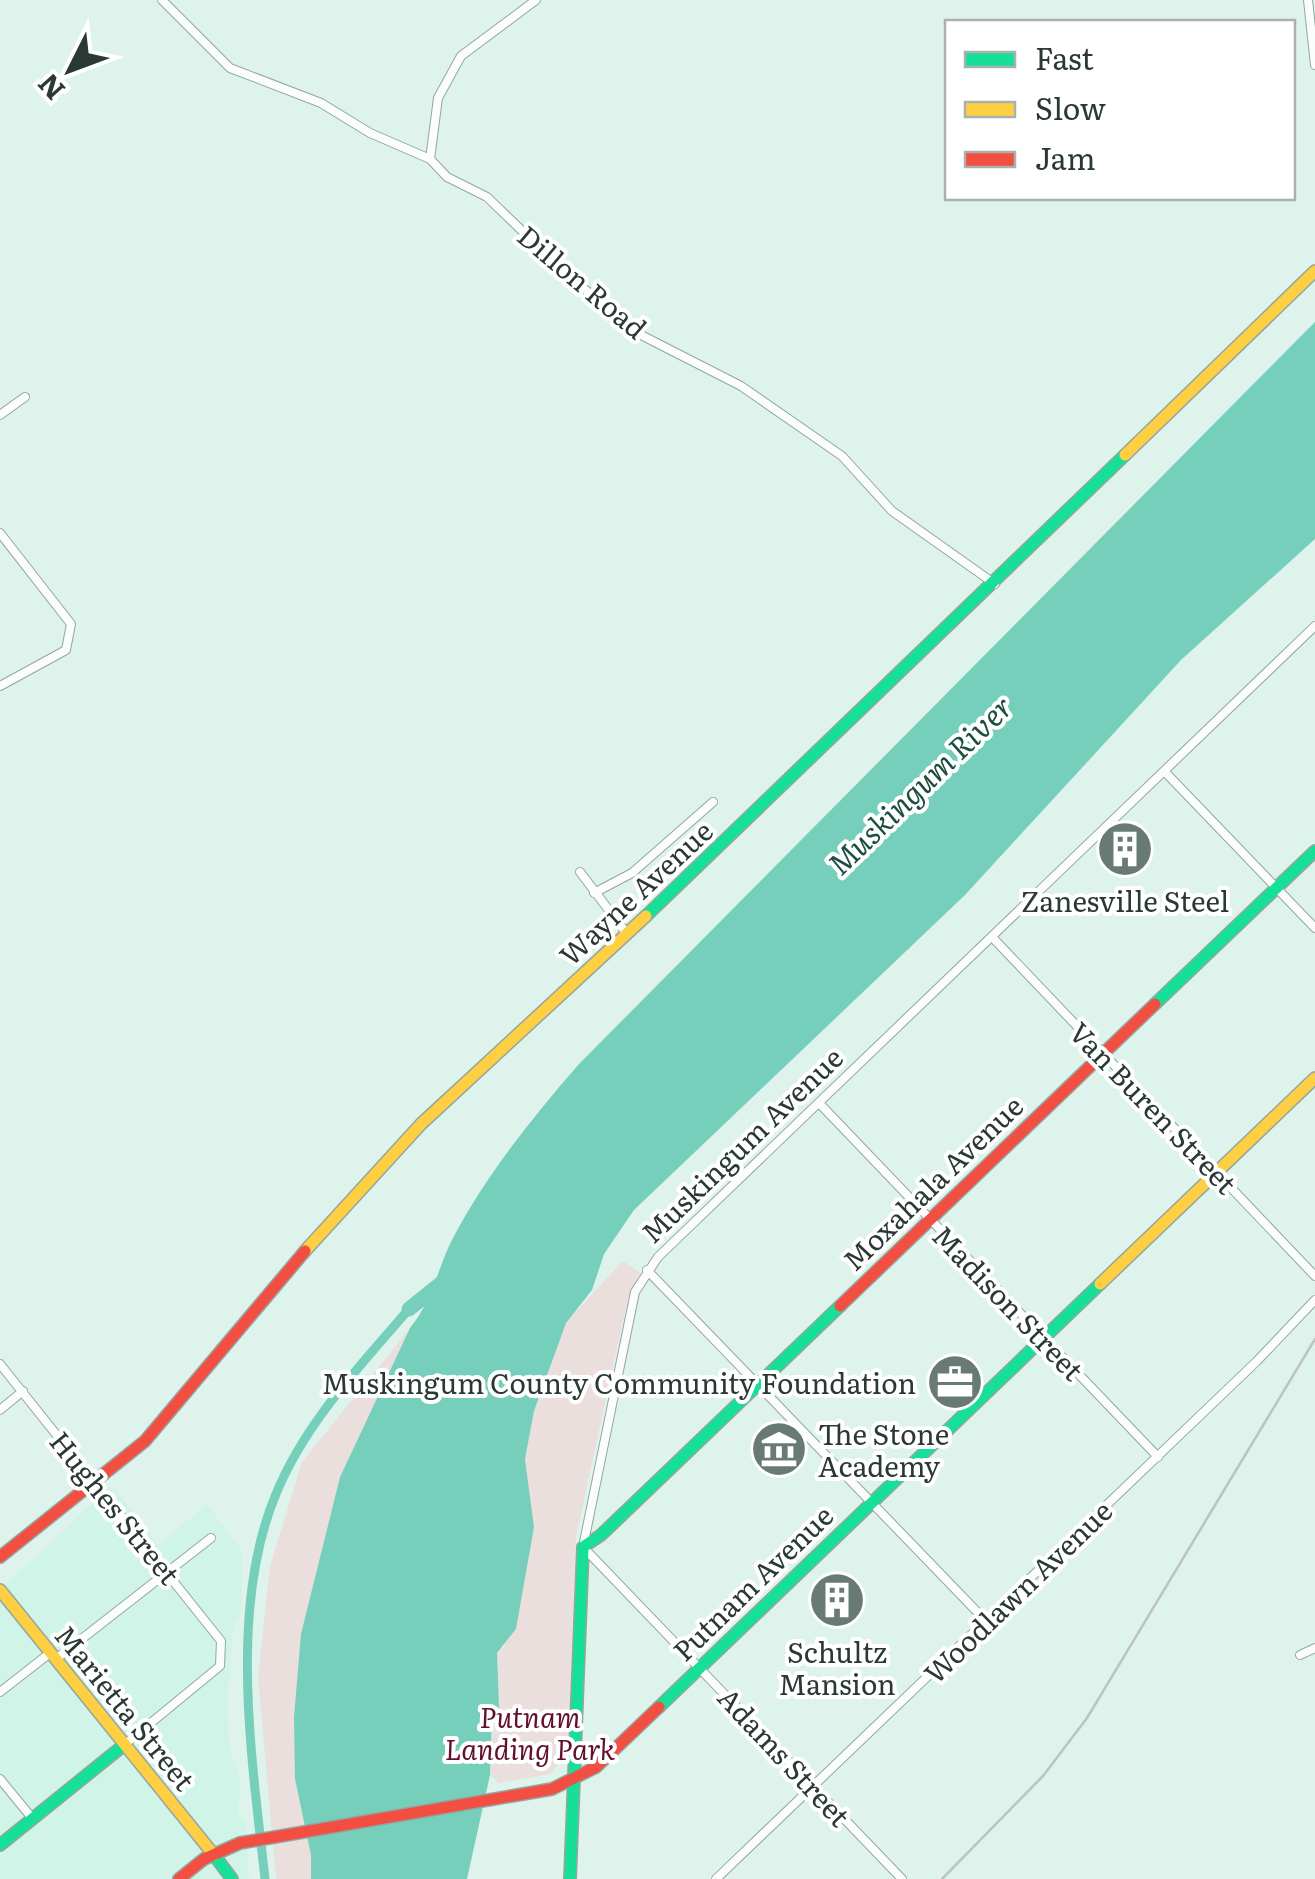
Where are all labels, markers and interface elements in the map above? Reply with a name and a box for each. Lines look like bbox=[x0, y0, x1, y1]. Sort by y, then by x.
north arrow bbox=[20, 20, 120, 120]
legend bbox=[945, 20, 1295, 200]
text: Fast bbox=[1035, 35, 1094, 79]
text: N bbox=[26, 65, 73, 111]
text: Slow bbox=[1035, 85, 1106, 129]
text: Jam bbox=[1035, 135, 1095, 179]
street label: Dillon Road bbox=[509, 214, 657, 348]
water label: Muskingum River bbox=[817, 684, 1021, 884]
street label: Wayne Avenue bbox=[549, 810, 721, 974]
building icon: Zanesville Steel bbox=[1095, 819, 1155, 879]
place label: Zanesville Steel bbox=[1021, 879, 1229, 921]
street label: Van Buren Street bbox=[1061, 1011, 1248, 1203]
street label: Muskingum Avenue bbox=[631, 1036, 851, 1252]
street label: Moxahala Avenue bbox=[832, 1085, 1032, 1279]
street label: Madison Street bbox=[924, 1215, 1095, 1390]
office icon: Muskingum County Community Foundation bbox=[925, 1352, 985, 1412]
place label: Muskingum County Community Foundation bbox=[322, 1361, 916, 1403]
place label: The Stone Academy bbox=[818, 1412, 949, 1486]
museum icon: The Stone Academy bbox=[749, 1419, 809, 1479]
street label: Hughes Street bbox=[41, 1421, 192, 1593]
street label: Woodlawn Avenue bbox=[913, 1490, 1121, 1692]
street label: Putnam Avenue bbox=[662, 1494, 842, 1670]
building icon: Schultz Mansion bbox=[807, 1570, 867, 1630]
street label: Marietta Street bbox=[46, 1615, 206, 1799]
place label: Schultz Mansion bbox=[778, 1630, 896, 1704]
street label: Adams Street bbox=[709, 1677, 861, 1836]
park label: Putnam Landing Park bbox=[445, 1695, 616, 1769]

